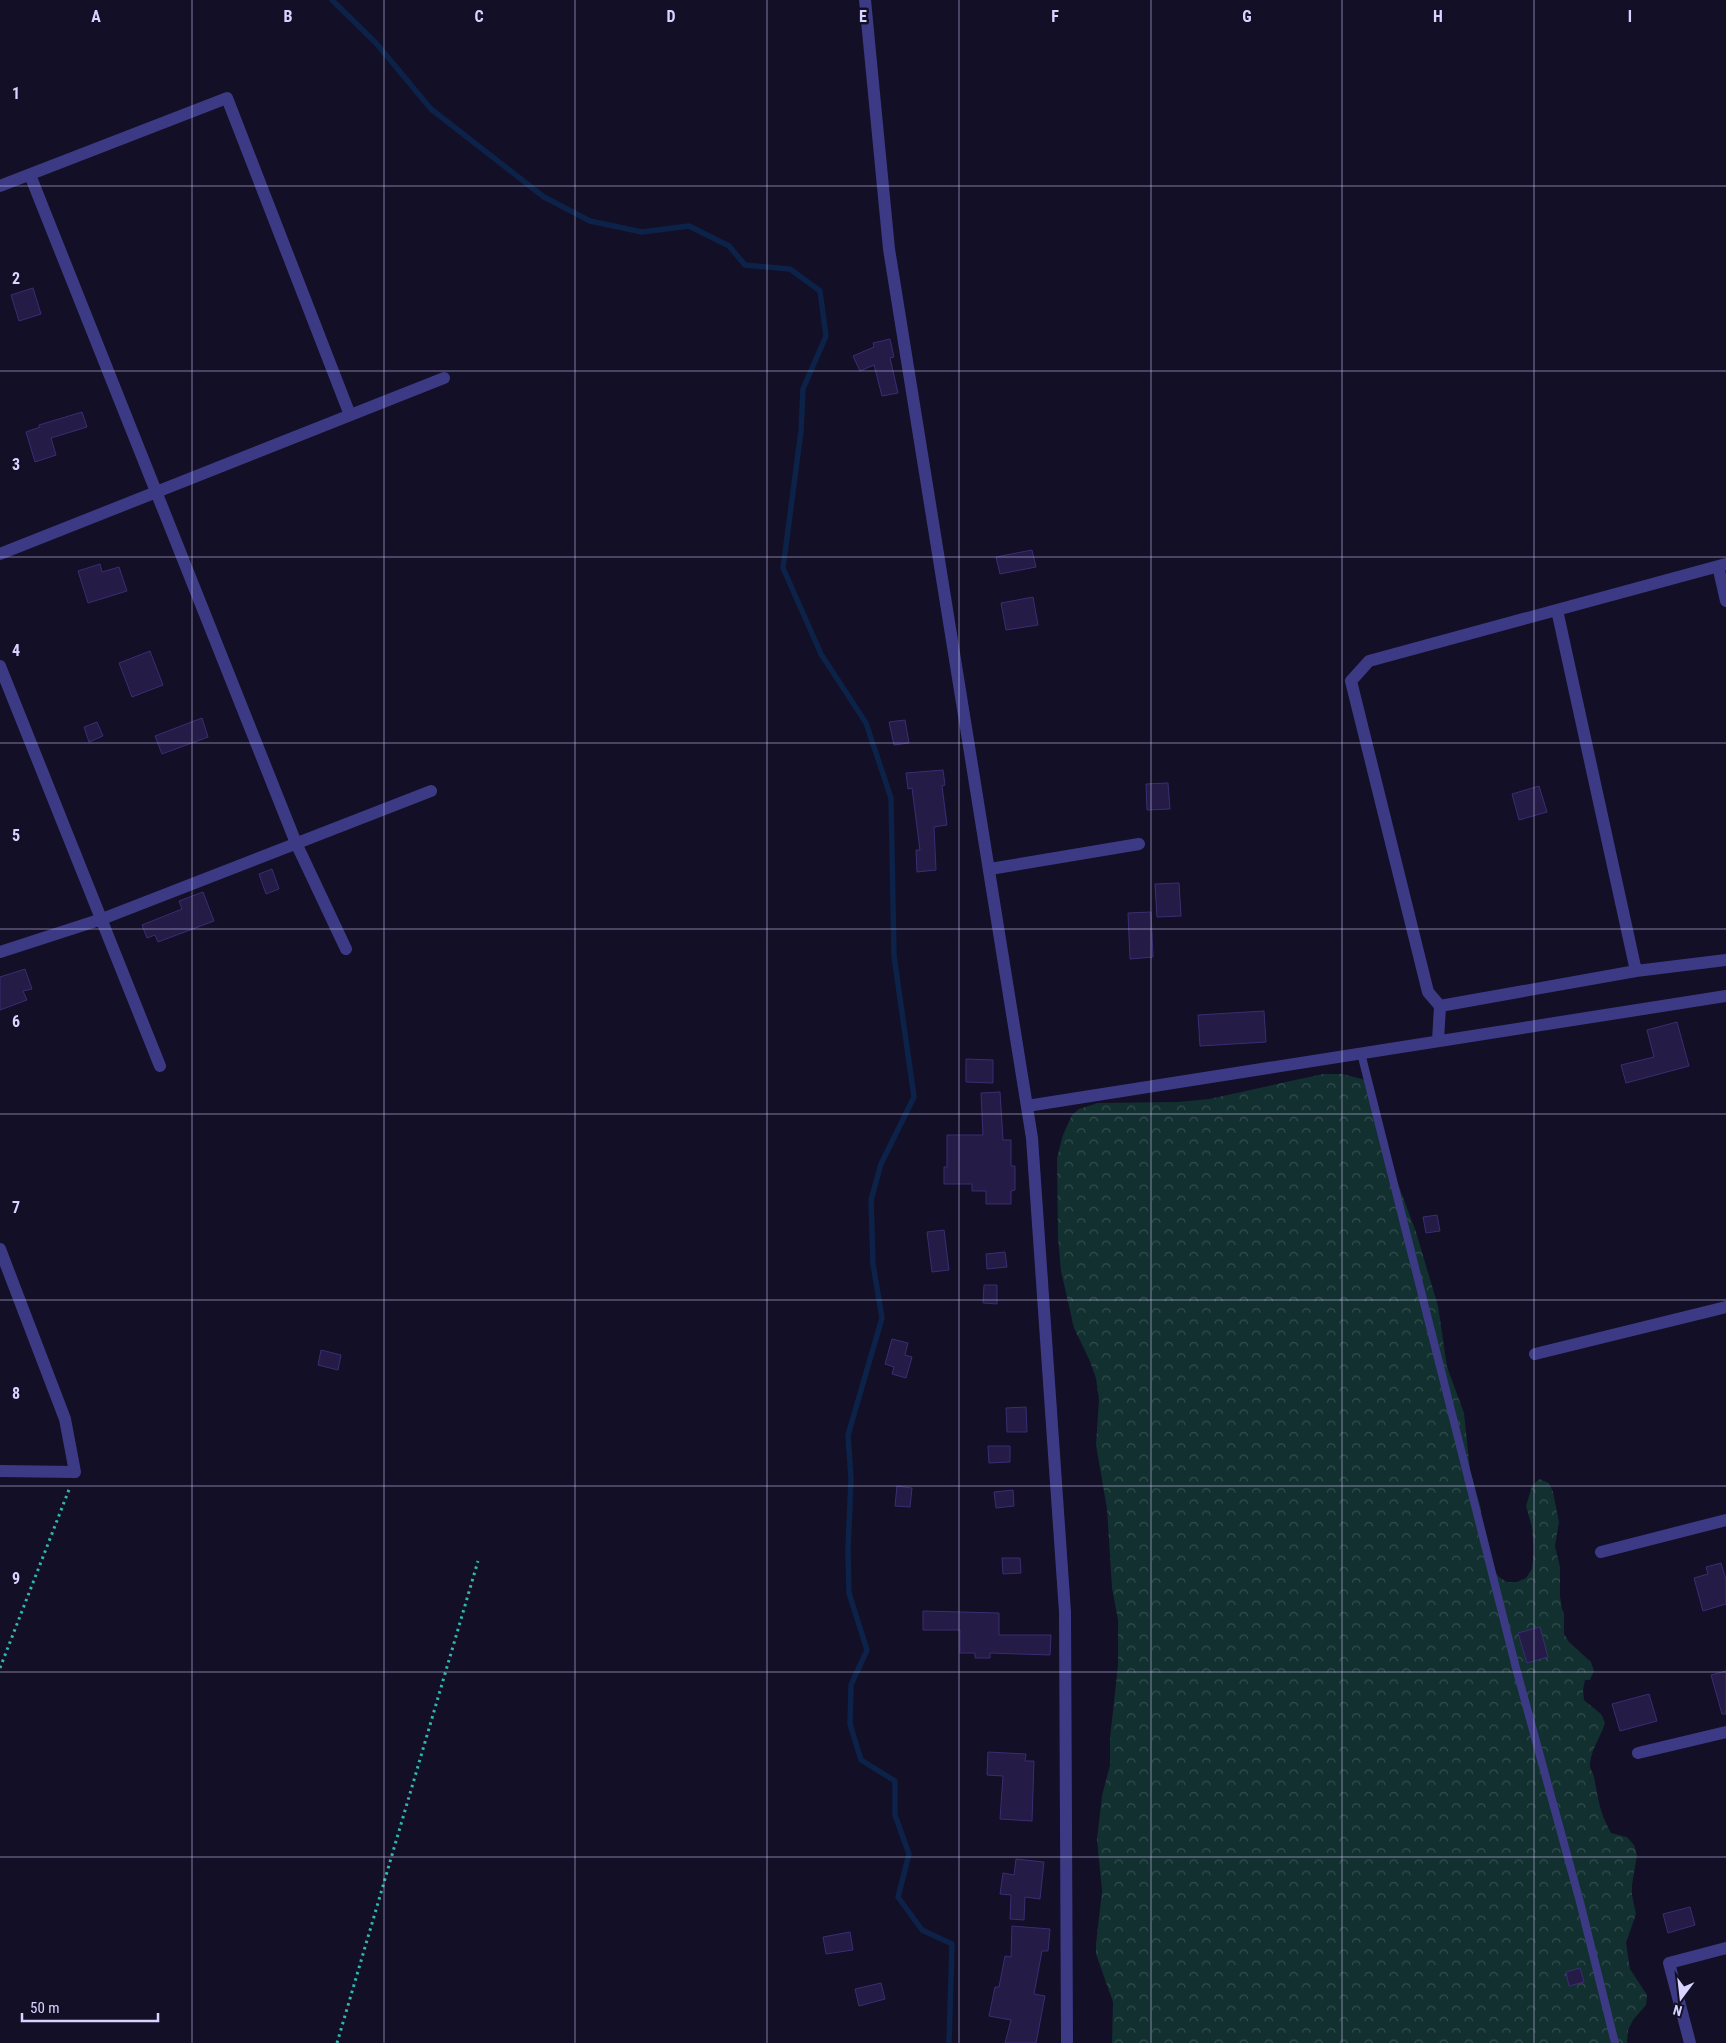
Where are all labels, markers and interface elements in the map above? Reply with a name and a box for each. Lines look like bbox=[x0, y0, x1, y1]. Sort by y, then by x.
text: A bbox=[91, 7, 101, 26]
text: B bbox=[284, 7, 293, 26]
text: C bbox=[474, 7, 484, 26]
text: D bbox=[666, 7, 676, 26]
text: E bbox=[859, 7, 867, 26]
text: F bbox=[1051, 7, 1059, 26]
text: G bbox=[1242, 7, 1252, 26]
text: H bbox=[1433, 7, 1443, 26]
text: I bbox=[1628, 7, 1632, 26]
text: 1 bbox=[12, 84, 20, 103]
text: 2 bbox=[12, 269, 20, 288]
text: 3 bbox=[12, 455, 20, 474]
text: 4 bbox=[12, 641, 20, 660]
text: 5 bbox=[12, 826, 20, 845]
text: 6 bbox=[12, 1012, 20, 1031]
text: 7 bbox=[12, 1198, 20, 1217]
text: 8 bbox=[12, 1384, 20, 1403]
text: 9 bbox=[12, 1569, 20, 1588]
north arrow bbox=[1656, 1973, 1706, 2023]
scale bar bbox=[22, 1990, 159, 2022]
text: 50 m bbox=[30, 1999, 60, 2017]
text: N bbox=[1671, 2002, 1684, 2019]

